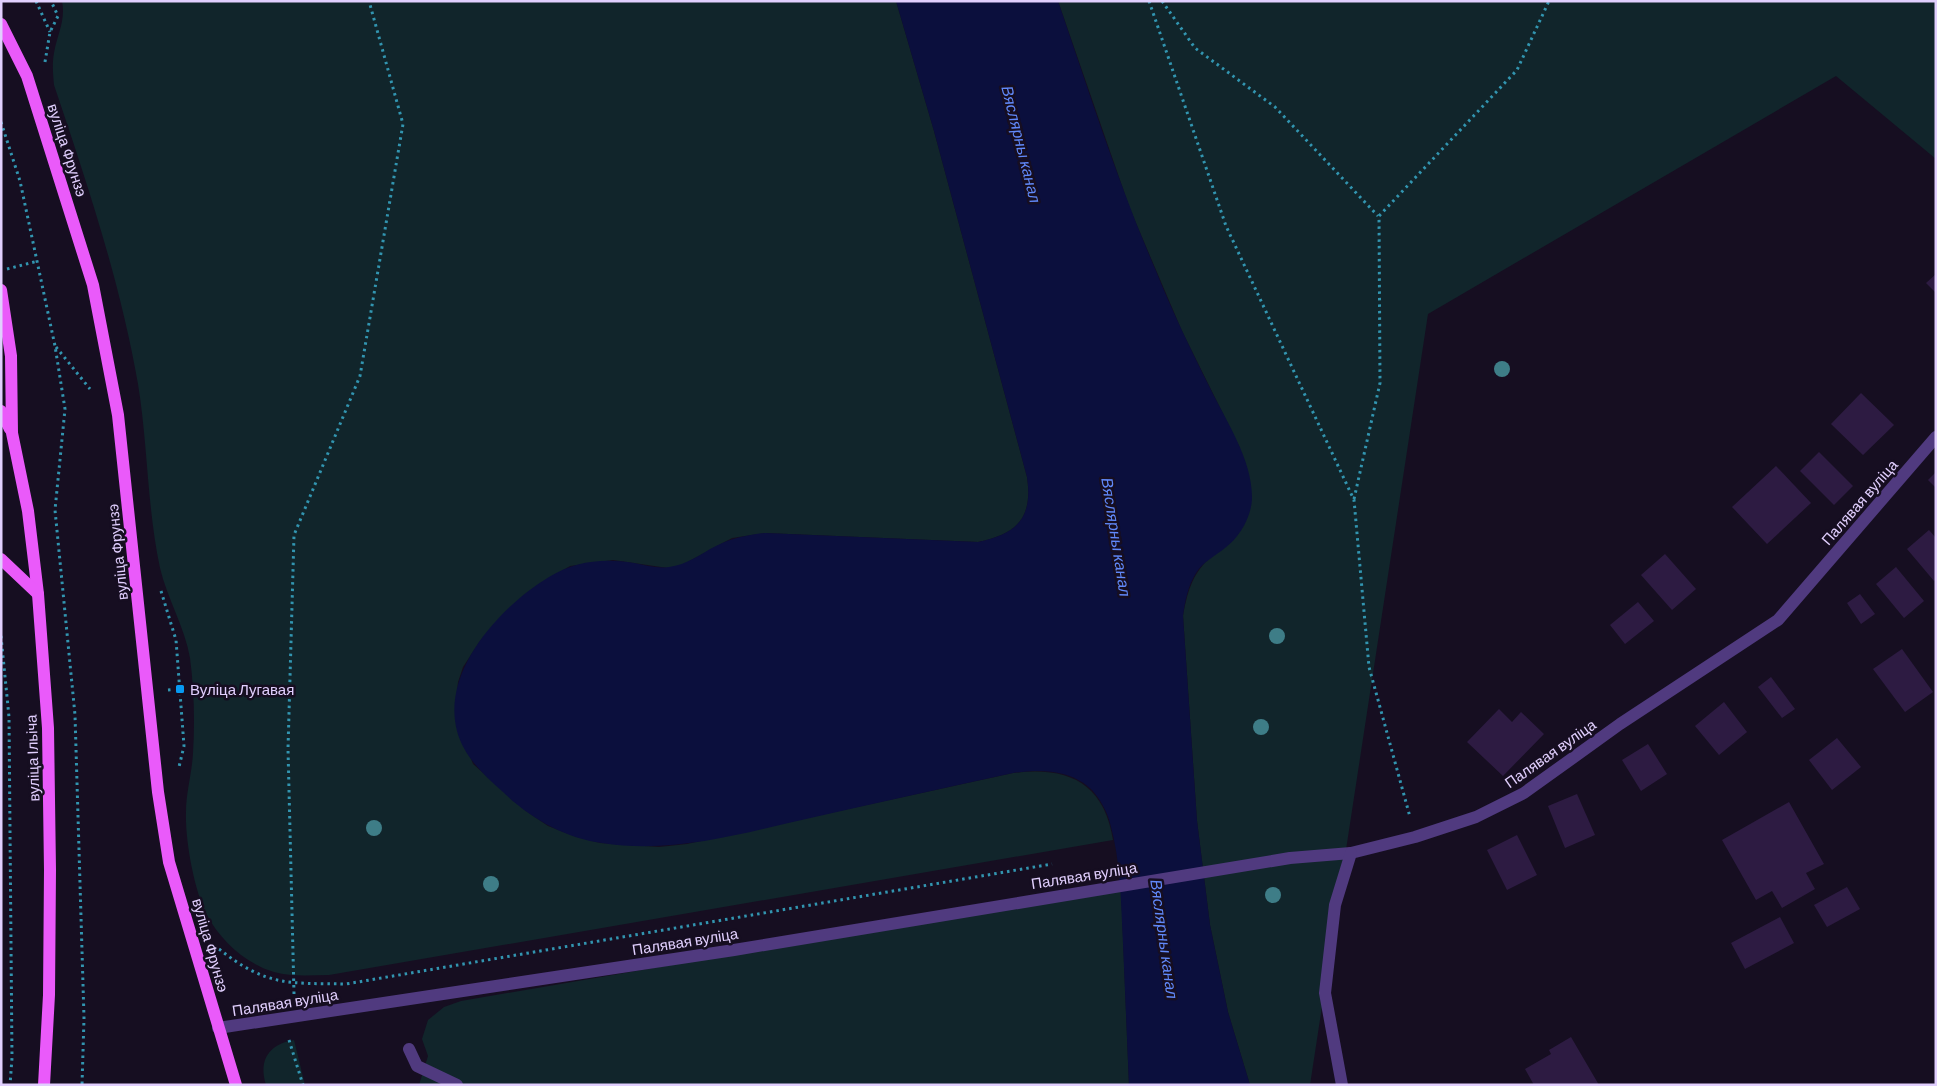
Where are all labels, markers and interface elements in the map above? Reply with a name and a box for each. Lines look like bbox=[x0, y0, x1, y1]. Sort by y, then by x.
water label: Вяслярны канал bbox=[998, 83, 1046, 205]
street label: вуліца Фрунзэ bbox=[44, 101, 92, 199]
street label: Палявая вуліца bbox=[1817, 455, 1901, 548]
water label: Вяслярны канал bbox=[1098, 476, 1136, 598]
street label: вуліца Фрунзэ bbox=[103, 503, 131, 601]
place label: Вуліца Лугавая bbox=[190, 680, 294, 698]
marker: Вуліца Лугавая bbox=[174, 683, 186, 695]
street label: вуліца Ільіча bbox=[21, 714, 43, 802]
street label: Палявая вуліца bbox=[1501, 715, 1600, 791]
street label: Палявая вуліца bbox=[1030, 858, 1139, 892]
water label: Вяслярны канал bbox=[1147, 878, 1183, 1000]
street label: вуліца Фрунзэ bbox=[189, 896, 233, 994]
street label: Палявая вуліца bbox=[631, 924, 740, 958]
street label: Палявая вуліца bbox=[231, 985, 340, 1019]

